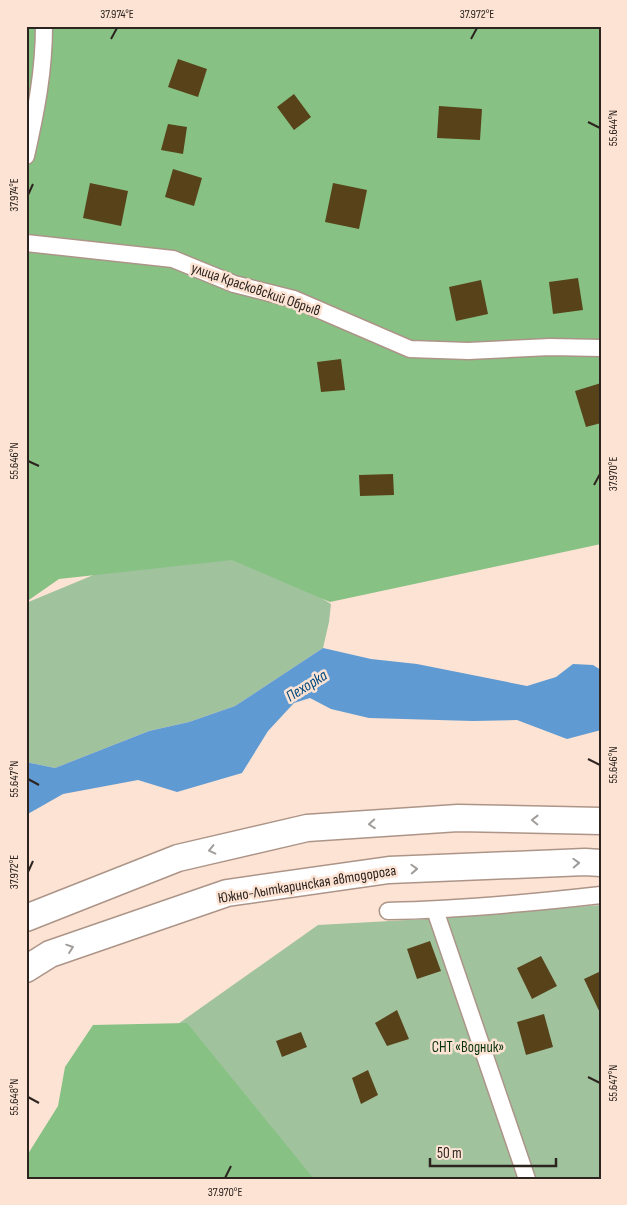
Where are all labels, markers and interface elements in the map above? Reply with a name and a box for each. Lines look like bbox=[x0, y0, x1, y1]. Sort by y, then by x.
text: 37.974°E bbox=[100, 7, 134, 22]
text: 37.972°E bbox=[460, 7, 494, 22]
text: 55.644°N bbox=[606, 110, 621, 146]
text: 37.974°E bbox=[7, 178, 22, 212]
street label: улица Красковский Обрыв bbox=[189, 258, 323, 321]
text: 55.646°N bbox=[7, 442, 22, 480]
text: 37.970°E bbox=[606, 457, 621, 491]
water label: Пехорка bbox=[283, 666, 331, 706]
text: 55.646°N bbox=[606, 746, 621, 784]
text: 55.647°N bbox=[7, 761, 22, 797]
one-way arrow bbox=[530, 814, 538, 825]
one-way arrow bbox=[368, 818, 376, 829]
one-way arrow bbox=[208, 844, 217, 855]
text: 37.972°E bbox=[7, 855, 22, 889]
one-way arrow bbox=[572, 857, 580, 868]
street label: Южно-Лыткаринская автодорога bbox=[217, 861, 398, 908]
one-way arrow bbox=[410, 864, 418, 875]
one-way arrow bbox=[65, 944, 73, 954]
park label: СНТ «Водник» bbox=[432, 1038, 504, 1057]
text: 55.647°N bbox=[606, 1065, 621, 1101]
text: 55.648°N bbox=[7, 1079, 22, 1115]
scale bar bbox=[430, 1135, 556, 1167]
text: 50 m bbox=[437, 1144, 462, 1163]
text: 37.970°E bbox=[208, 1185, 242, 1200]

